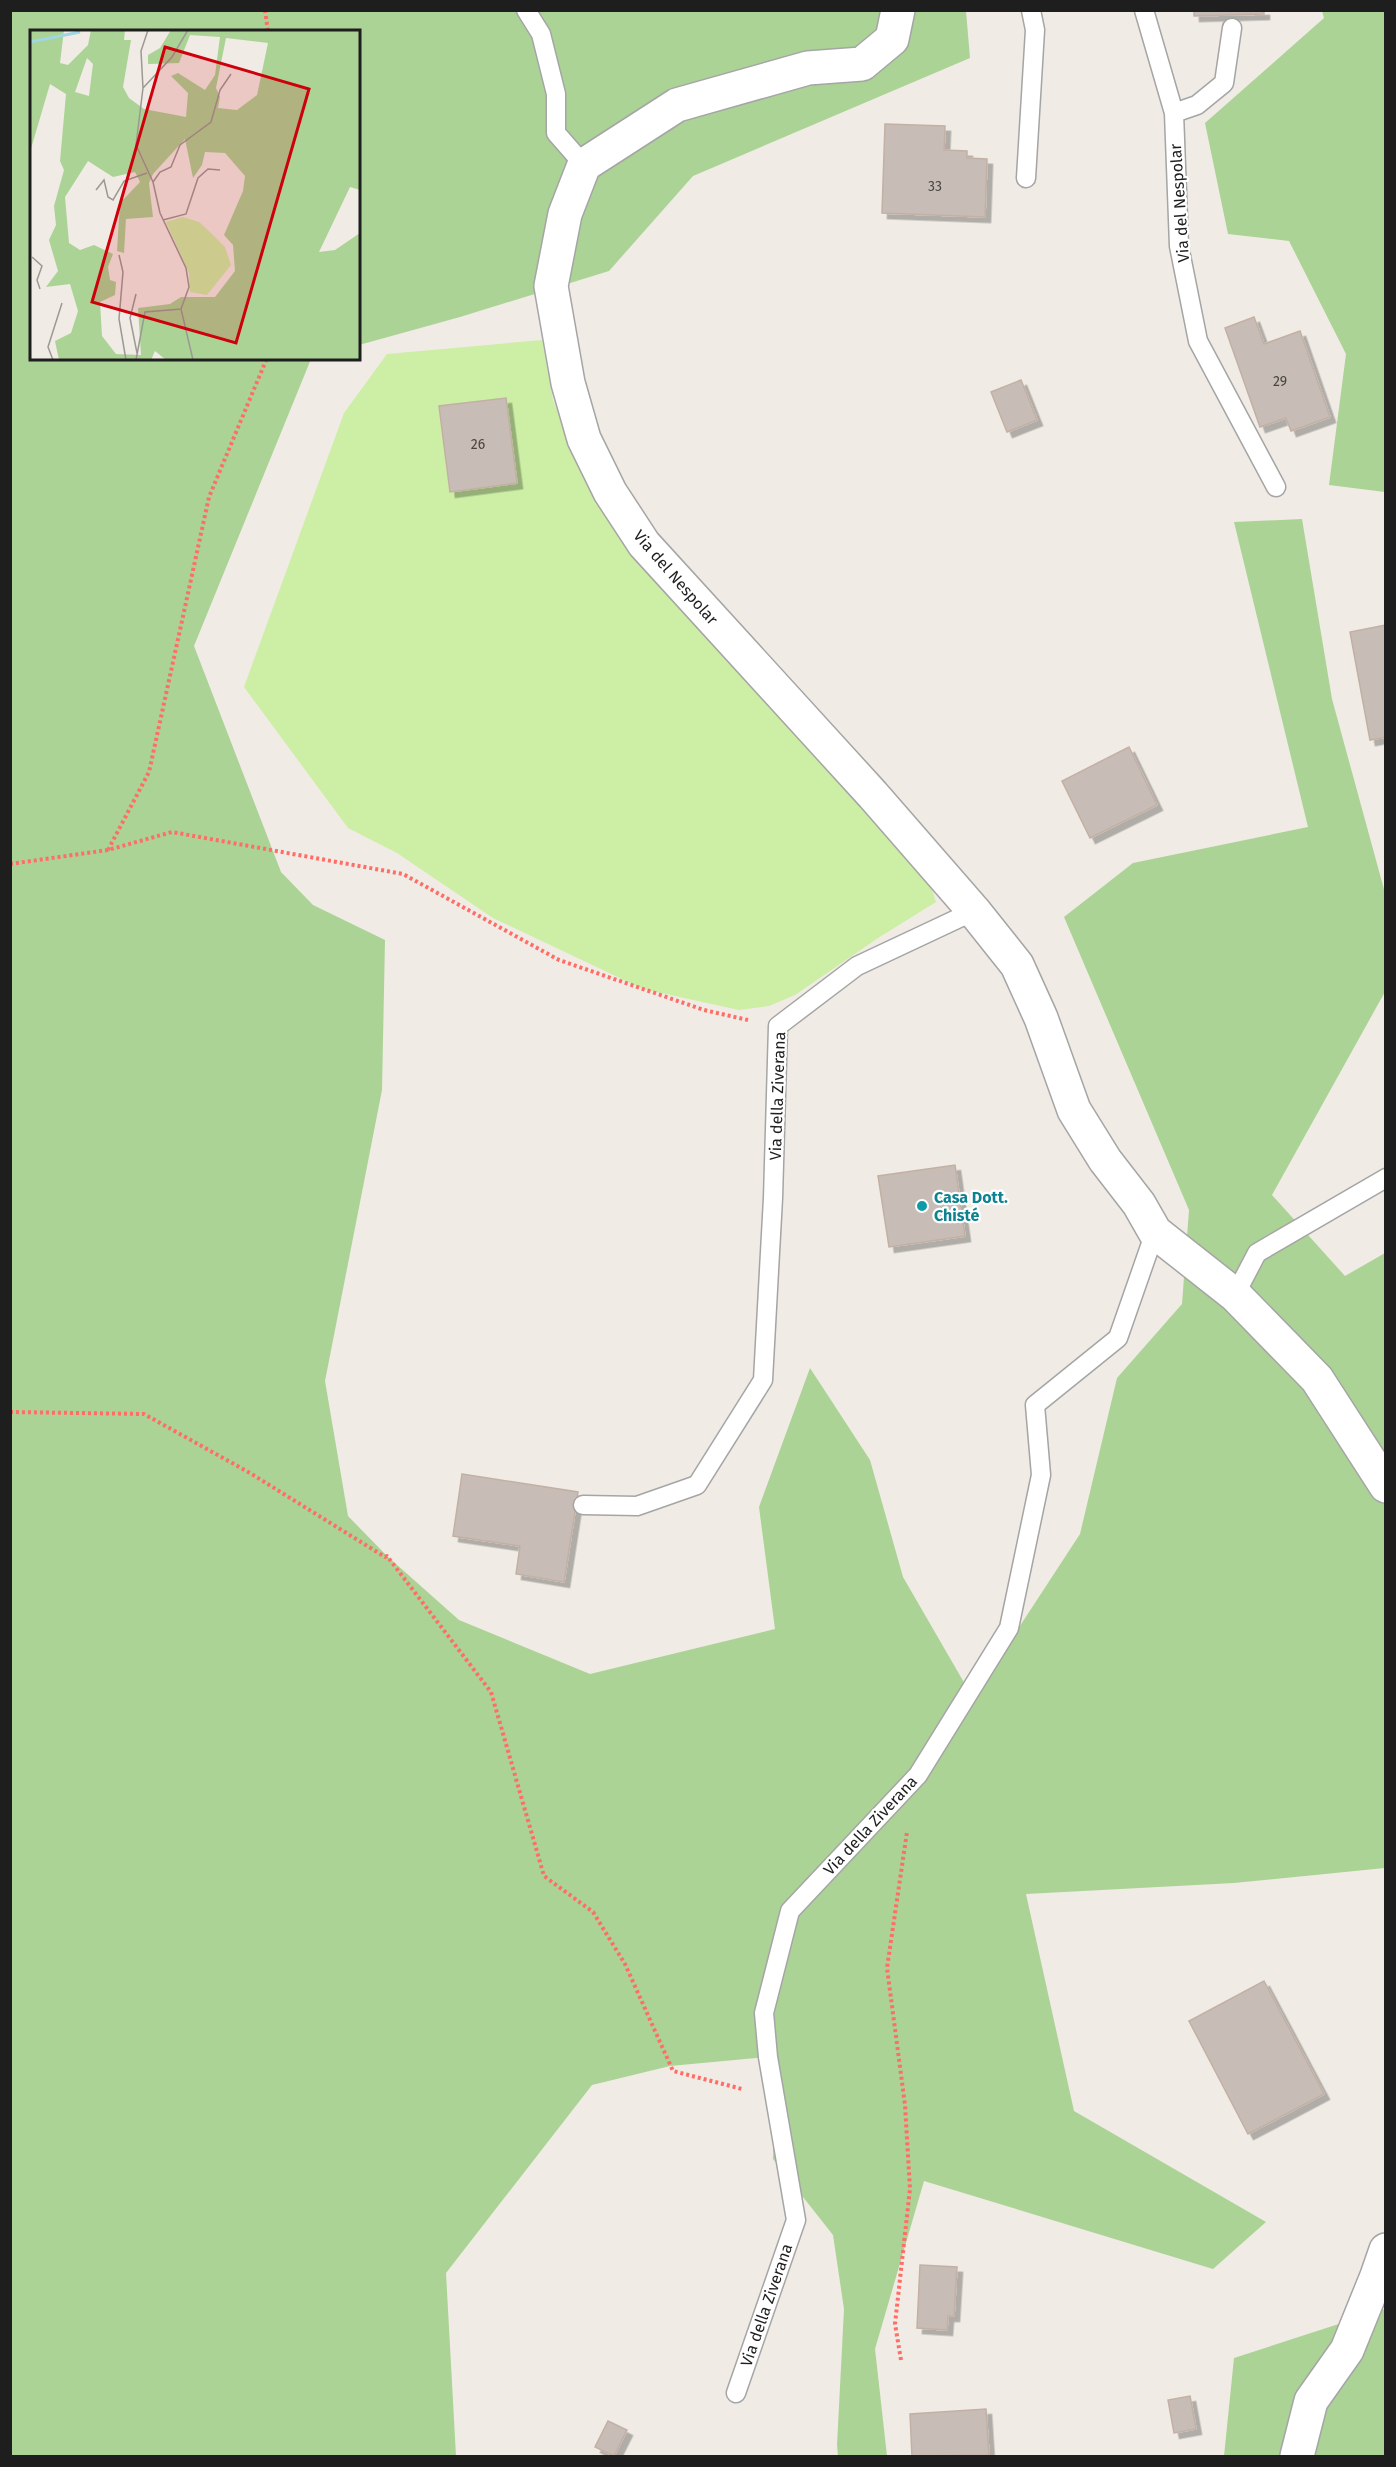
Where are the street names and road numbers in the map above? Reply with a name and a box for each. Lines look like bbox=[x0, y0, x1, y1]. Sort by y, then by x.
street label: Via del Nespolar bbox=[1166, 142, 1193, 263]
street label: Via del Nespolar bbox=[629, 526, 722, 629]
street label: Via della Ziverana bbox=[766, 1031, 789, 1161]
street label: Via della Ziverana bbox=[820, 1772, 921, 1879]
street label: Via della Ziverana bbox=[737, 2241, 796, 2369]

